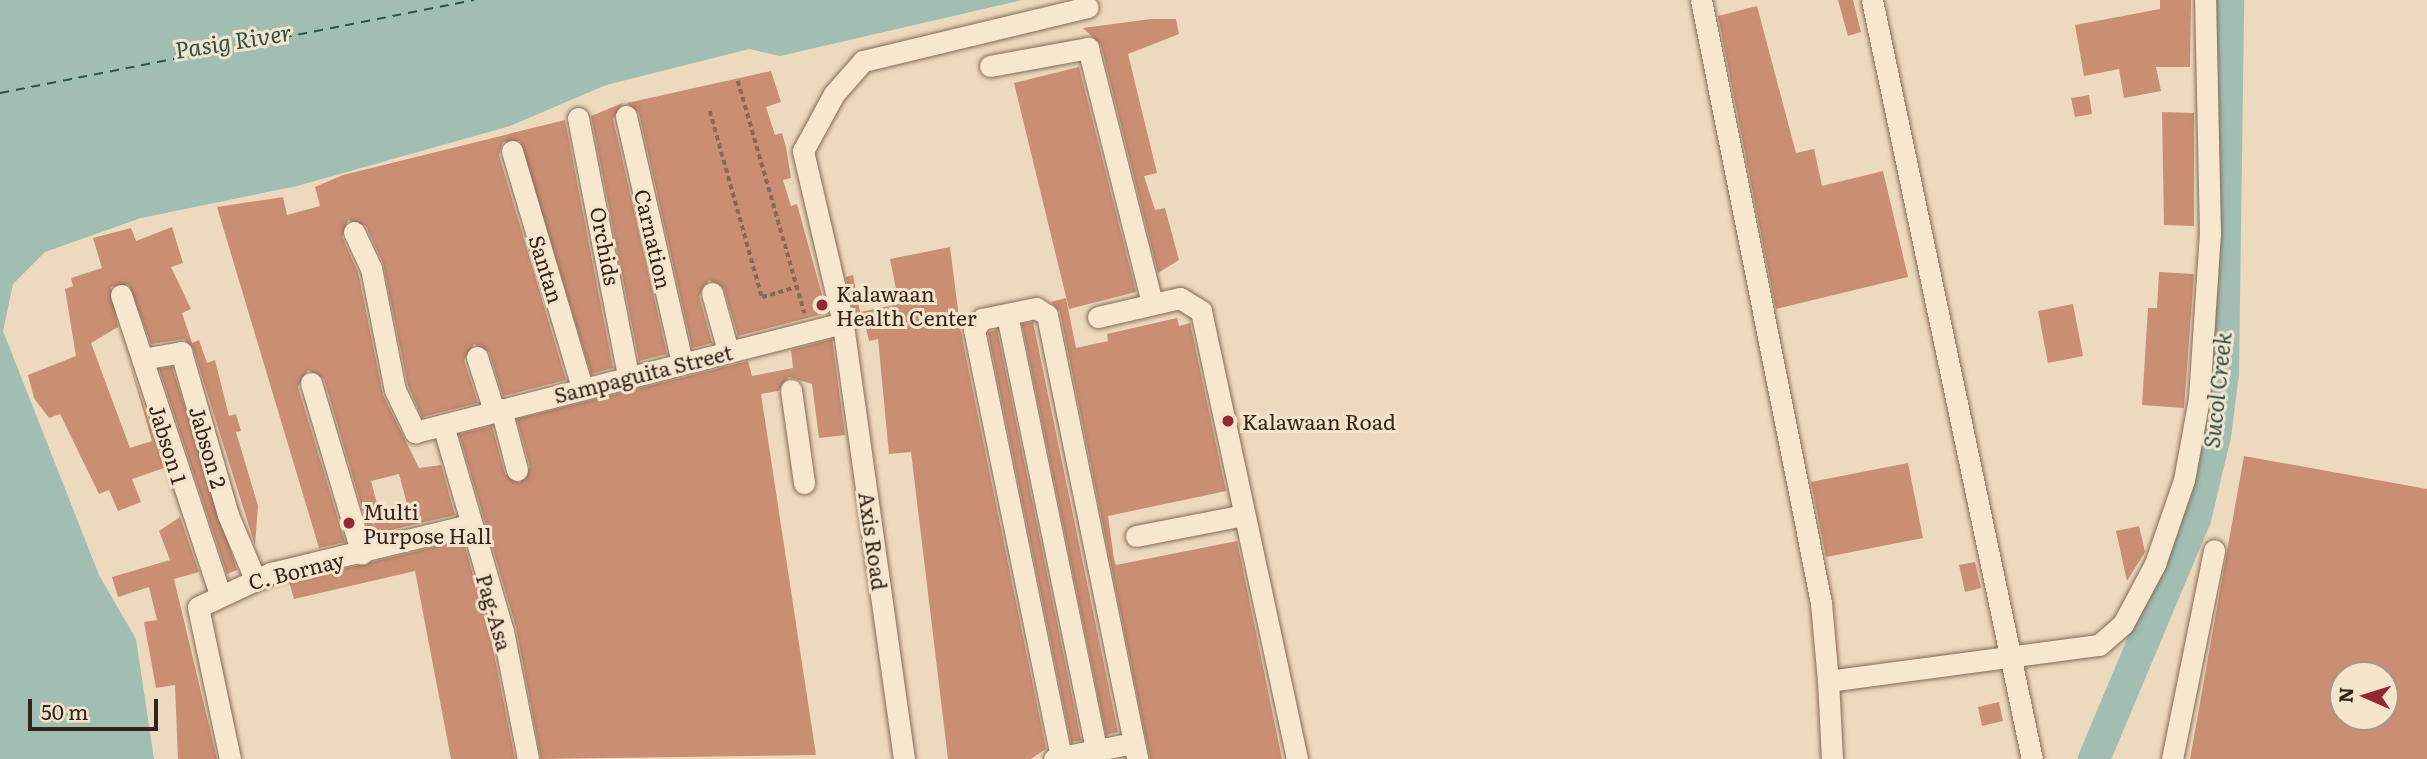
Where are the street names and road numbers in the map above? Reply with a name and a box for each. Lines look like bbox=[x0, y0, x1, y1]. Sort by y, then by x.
street label: Carnation bbox=[630, 187, 678, 291]
street label: Orchids bbox=[586, 205, 626, 287]
street label: Santan bbox=[525, 232, 569, 306]
street label: Sampaguita Street bbox=[551, 339, 735, 407]
street label: Jabson 1 bbox=[145, 401, 193, 487]
street label: Jabson 2 bbox=[185, 403, 233, 491]
street label: Axis Road bbox=[855, 490, 893, 592]
street label: C. Bornay bbox=[245, 546, 347, 594]
street label: Pag-Asa bbox=[472, 571, 518, 653]

